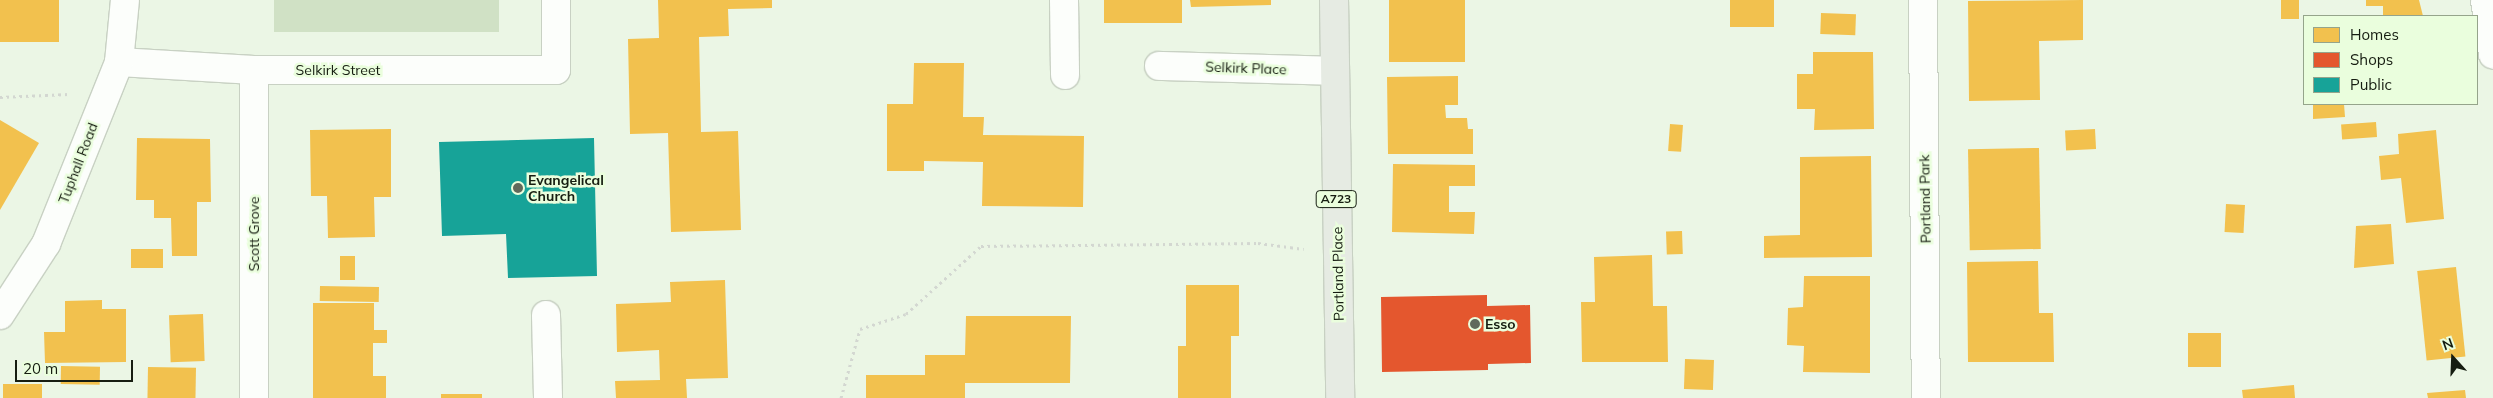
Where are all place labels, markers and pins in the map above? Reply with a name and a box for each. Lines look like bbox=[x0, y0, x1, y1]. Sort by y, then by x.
place label: Evangelical Church bbox=[528, 172, 604, 204]
marker: Evangelical Church bbox=[512, 182, 524, 194]
place label: Esso bbox=[1485, 316, 1516, 332]
marker: Esso bbox=[1469, 318, 1481, 330]

